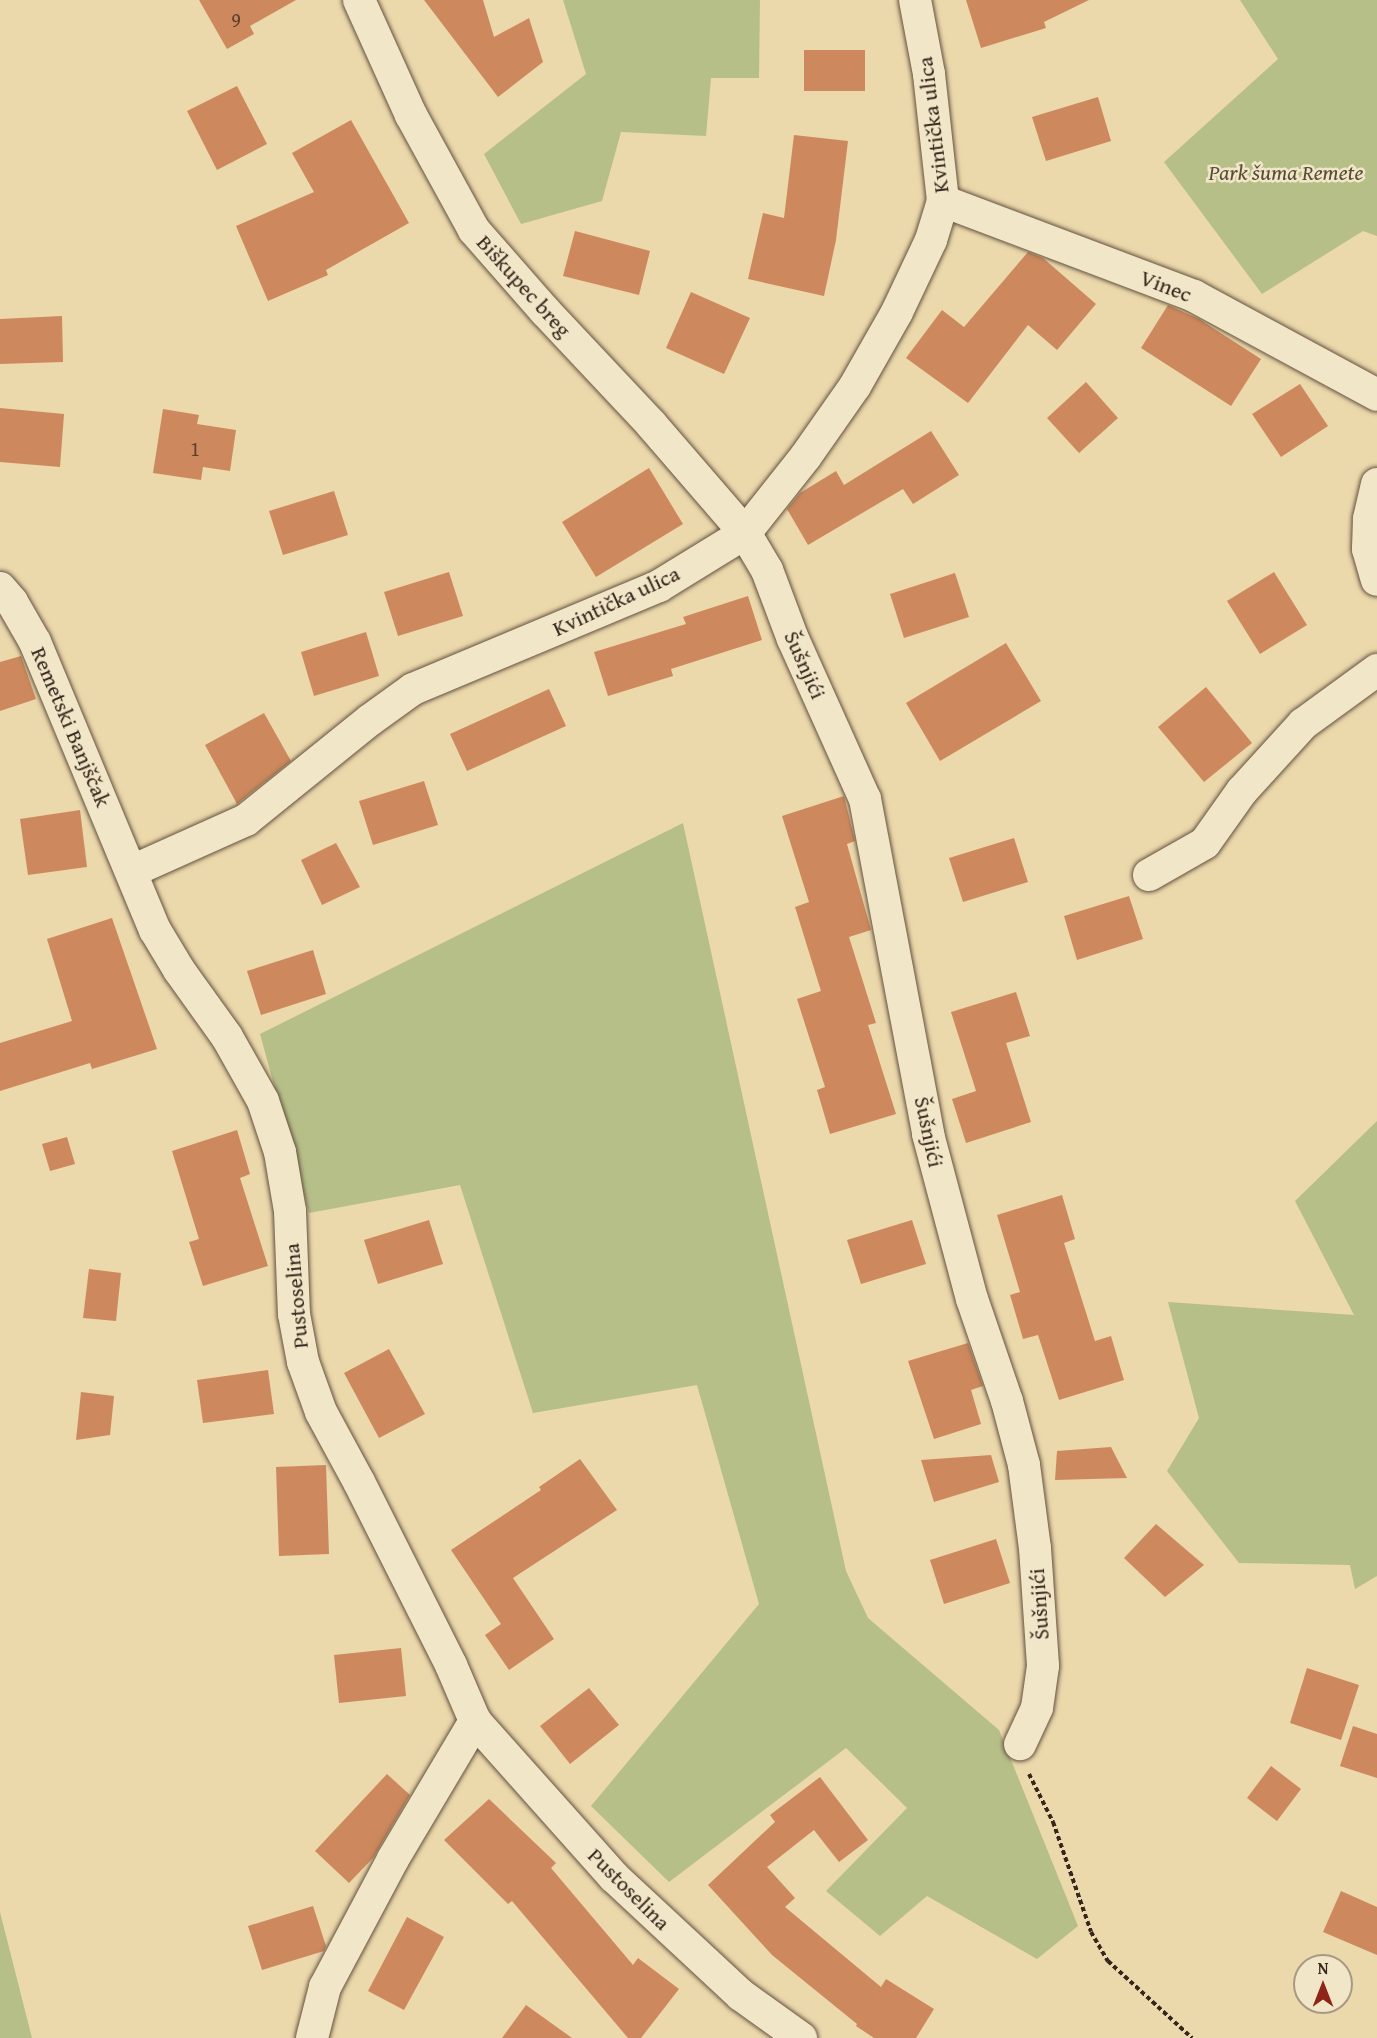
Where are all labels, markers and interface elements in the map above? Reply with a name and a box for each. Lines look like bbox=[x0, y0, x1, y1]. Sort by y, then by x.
house number: 9 bbox=[231, 7, 241, 31]
street label: Kvintička ulica bbox=[912, 55, 954, 195]
park label: Park šuma Remete bbox=[1209, 160, 1363, 186]
street label: Biškupec breg bbox=[471, 229, 577, 343]
street label: Vinec bbox=[1137, 264, 1195, 308]
house number: 1 bbox=[190, 436, 200, 460]
street label: Kvintička ulica bbox=[548, 560, 684, 642]
street label: Šušnjići bbox=[778, 627, 832, 703]
street label: Remetski Banjščak bbox=[25, 643, 117, 811]
street label: Šušnjići bbox=[909, 1094, 949, 1170]
street label: Pustoselina bbox=[278, 1242, 314, 1350]
street label: Šušnjići bbox=[1023, 1567, 1055, 1641]
street label: Pustoselina bbox=[582, 1842, 676, 1936]
north arrow bbox=[1293, 1954, 1353, 2014]
text: N bbox=[1318, 1956, 1328, 1980]

